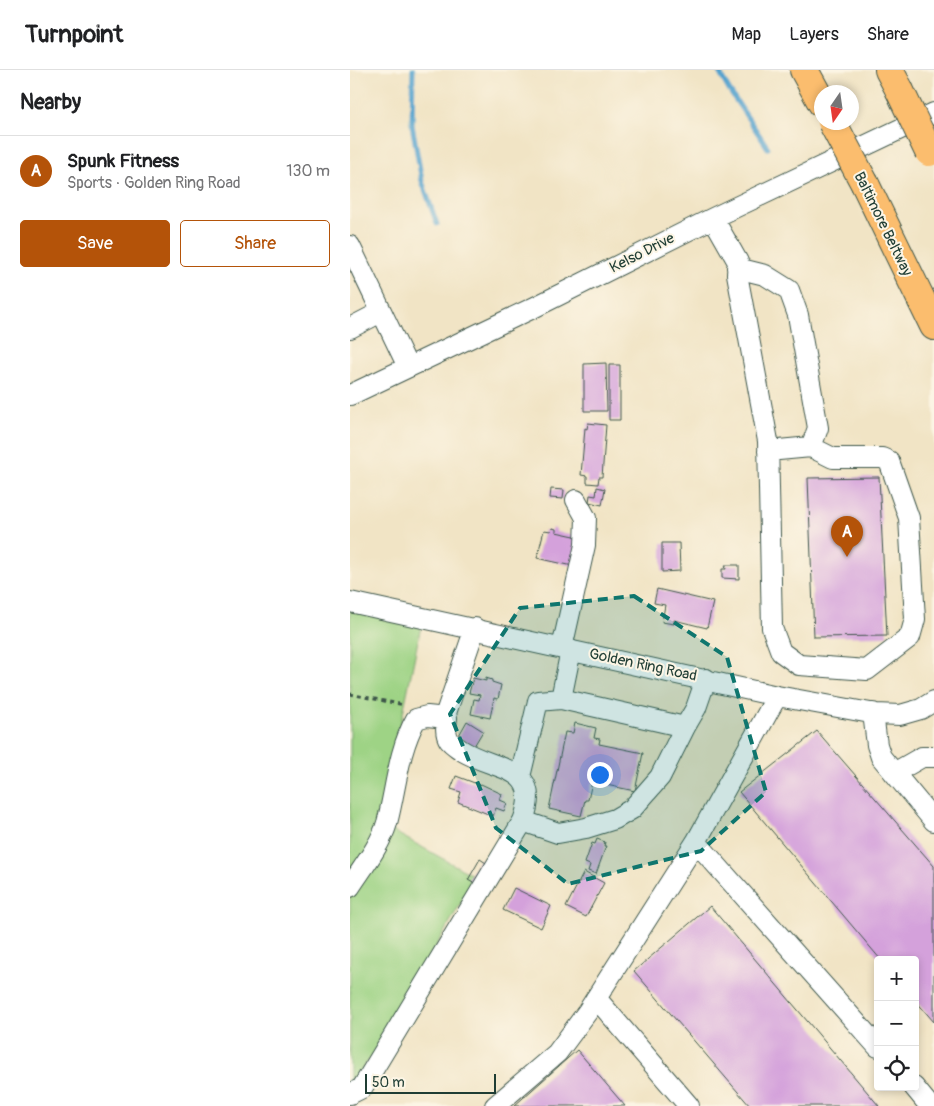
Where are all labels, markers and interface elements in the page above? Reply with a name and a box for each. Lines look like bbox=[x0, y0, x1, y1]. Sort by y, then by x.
text: Turnpoint bbox=[25, 20, 123, 49]
text: Map bbox=[732, 23, 761, 46]
text: Layers bbox=[789, 23, 839, 46]
text: Share bbox=[867, 23, 909, 46]
north arrow bbox=[814, 85, 859, 130]
text: Nearby bbox=[20, 89, 81, 116]
text: Spunk Fitness bbox=[67, 149, 179, 173]
text: A bbox=[31, 161, 41, 181]
text: 130 m bbox=[286, 161, 330, 181]
street label: Baltimore Beltway bbox=[850, 169, 917, 280]
text: Sports · Golden Ring Road bbox=[67, 173, 241, 193]
button: Save bbox=[20, 220, 170, 267]
button: Share bbox=[180, 220, 330, 267]
street label: Kelso Drive bbox=[606, 228, 678, 277]
pin: A bbox=[831, 516, 863, 557]
street label: Golden Ring Road bbox=[587, 644, 699, 686]
your location bbox=[587, 762, 613, 788]
map controls bbox=[874, 956, 919, 1091]
button: + bbox=[874, 956, 919, 1001]
button: − bbox=[874, 1001, 919, 1046]
button: locate bbox=[874, 1046, 919, 1091]
scale bar bbox=[365, 1071, 496, 1094]
text: 50 m bbox=[372, 1074, 405, 1091]

